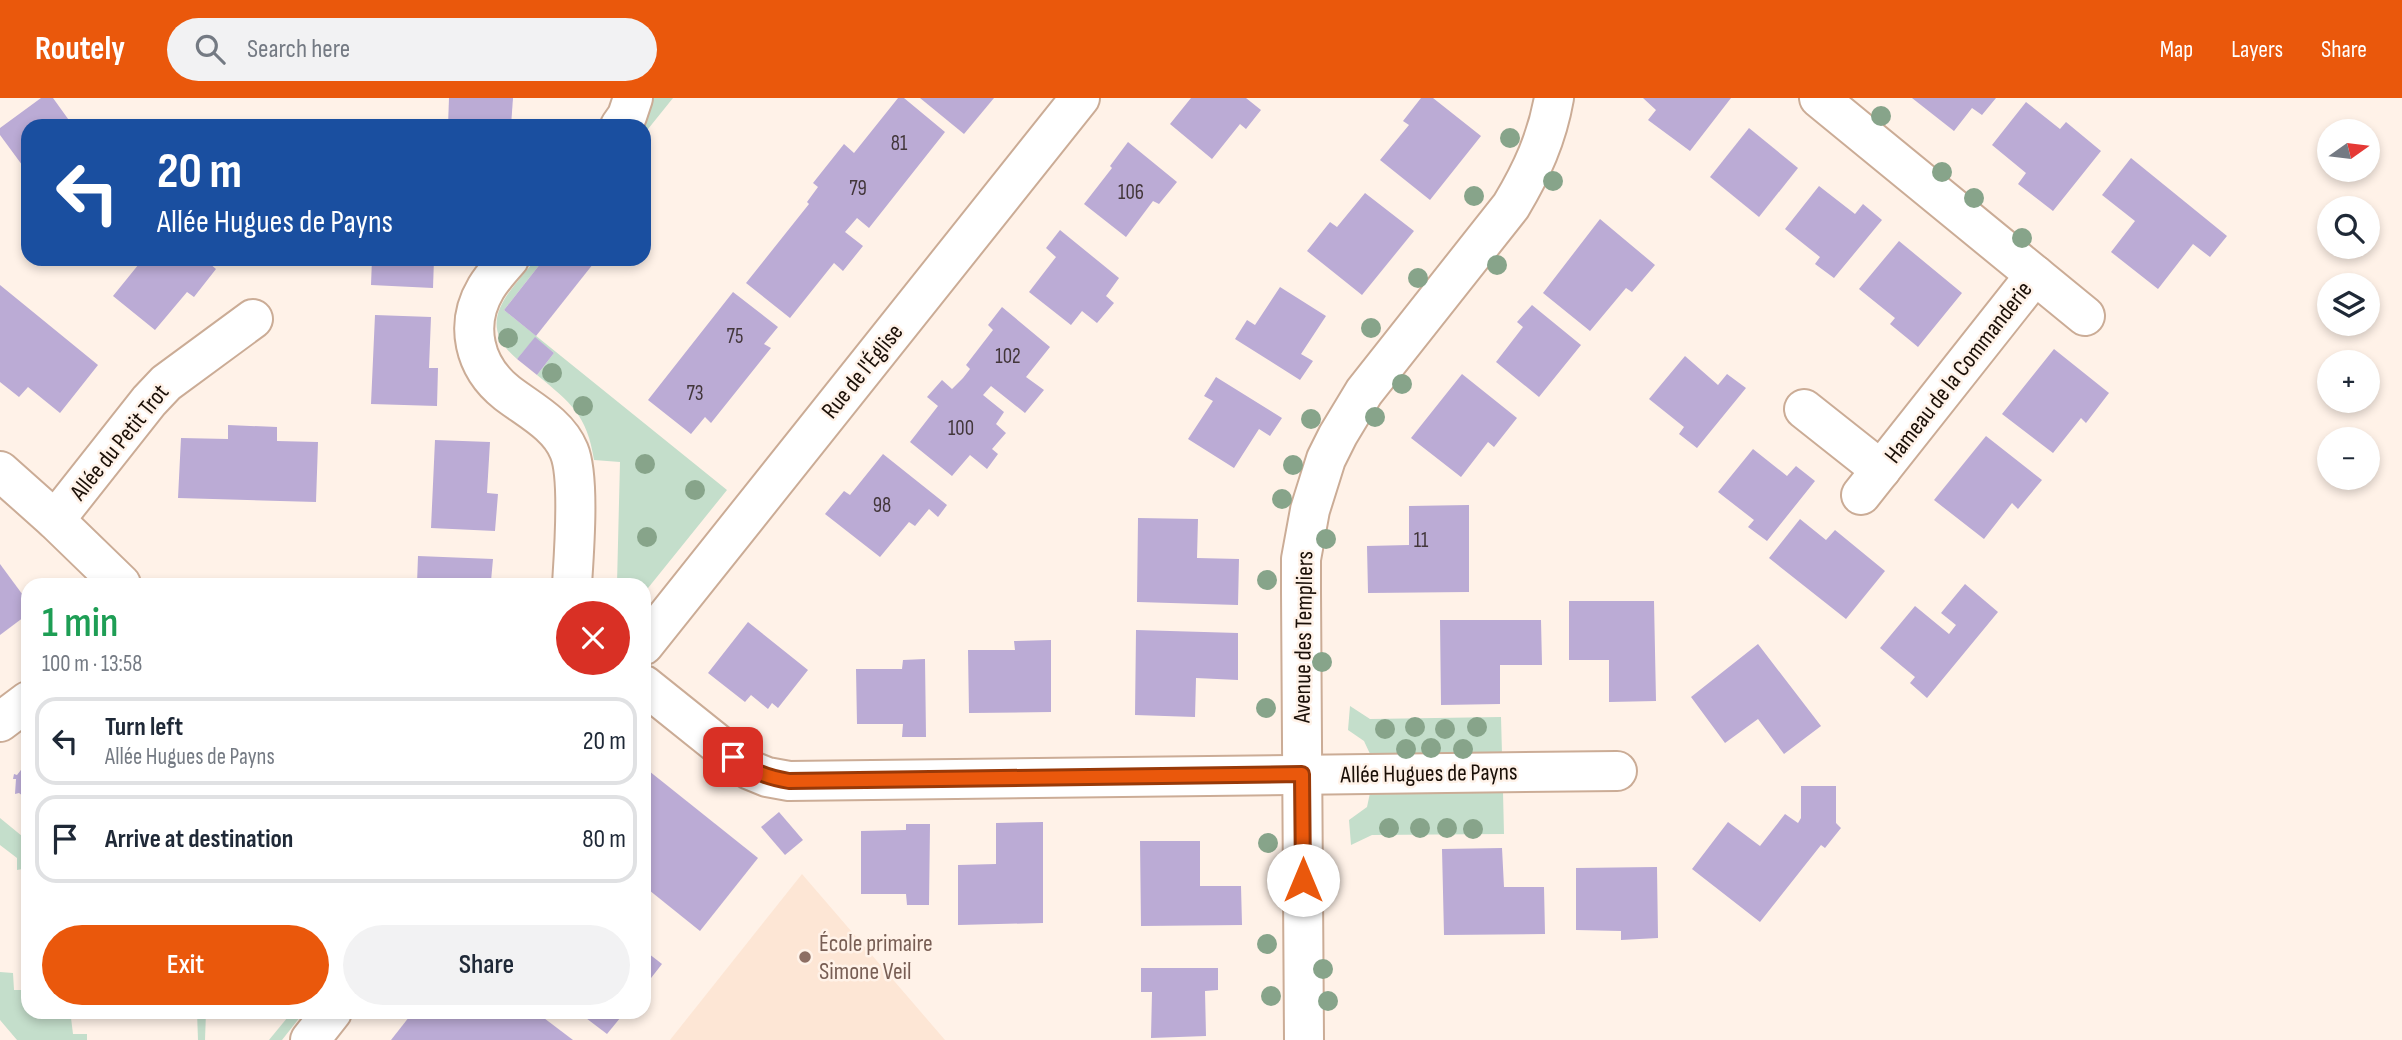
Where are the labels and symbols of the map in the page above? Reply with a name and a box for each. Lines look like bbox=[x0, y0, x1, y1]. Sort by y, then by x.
north arrow bbox=[2317, 119, 2380, 182]
house number: 81 bbox=[891, 131, 908, 156]
house number: 79 bbox=[849, 176, 867, 201]
house number: 106 bbox=[1118, 180, 1144, 205]
street label: Hameau de la Commanderie bbox=[1878, 276, 2038, 469]
street label: Rue de l'Église bbox=[815, 318, 909, 425]
house number: 75 bbox=[727, 324, 743, 349]
house number: 102 bbox=[995, 344, 1021, 369]
street label: Allée du Petit Trot bbox=[63, 378, 175, 507]
house number: 73 bbox=[686, 381, 704, 406]
house number: 100 bbox=[948, 416, 974, 441]
house number: 98 bbox=[873, 493, 891, 518]
house number: 11 bbox=[1414, 528, 1429, 553]
street label: Avenue des Templiers bbox=[1287, 551, 1319, 724]
pin bbox=[703, 727, 763, 787]
street label: Allée Hugues de Payns bbox=[1339, 757, 1518, 790]
position arrow bbox=[1266, 843, 1340, 917]
place label: École primaire Simone Veil bbox=[819, 929, 933, 986]
marker: École primaire Simone Veil bbox=[797, 949, 813, 965]

